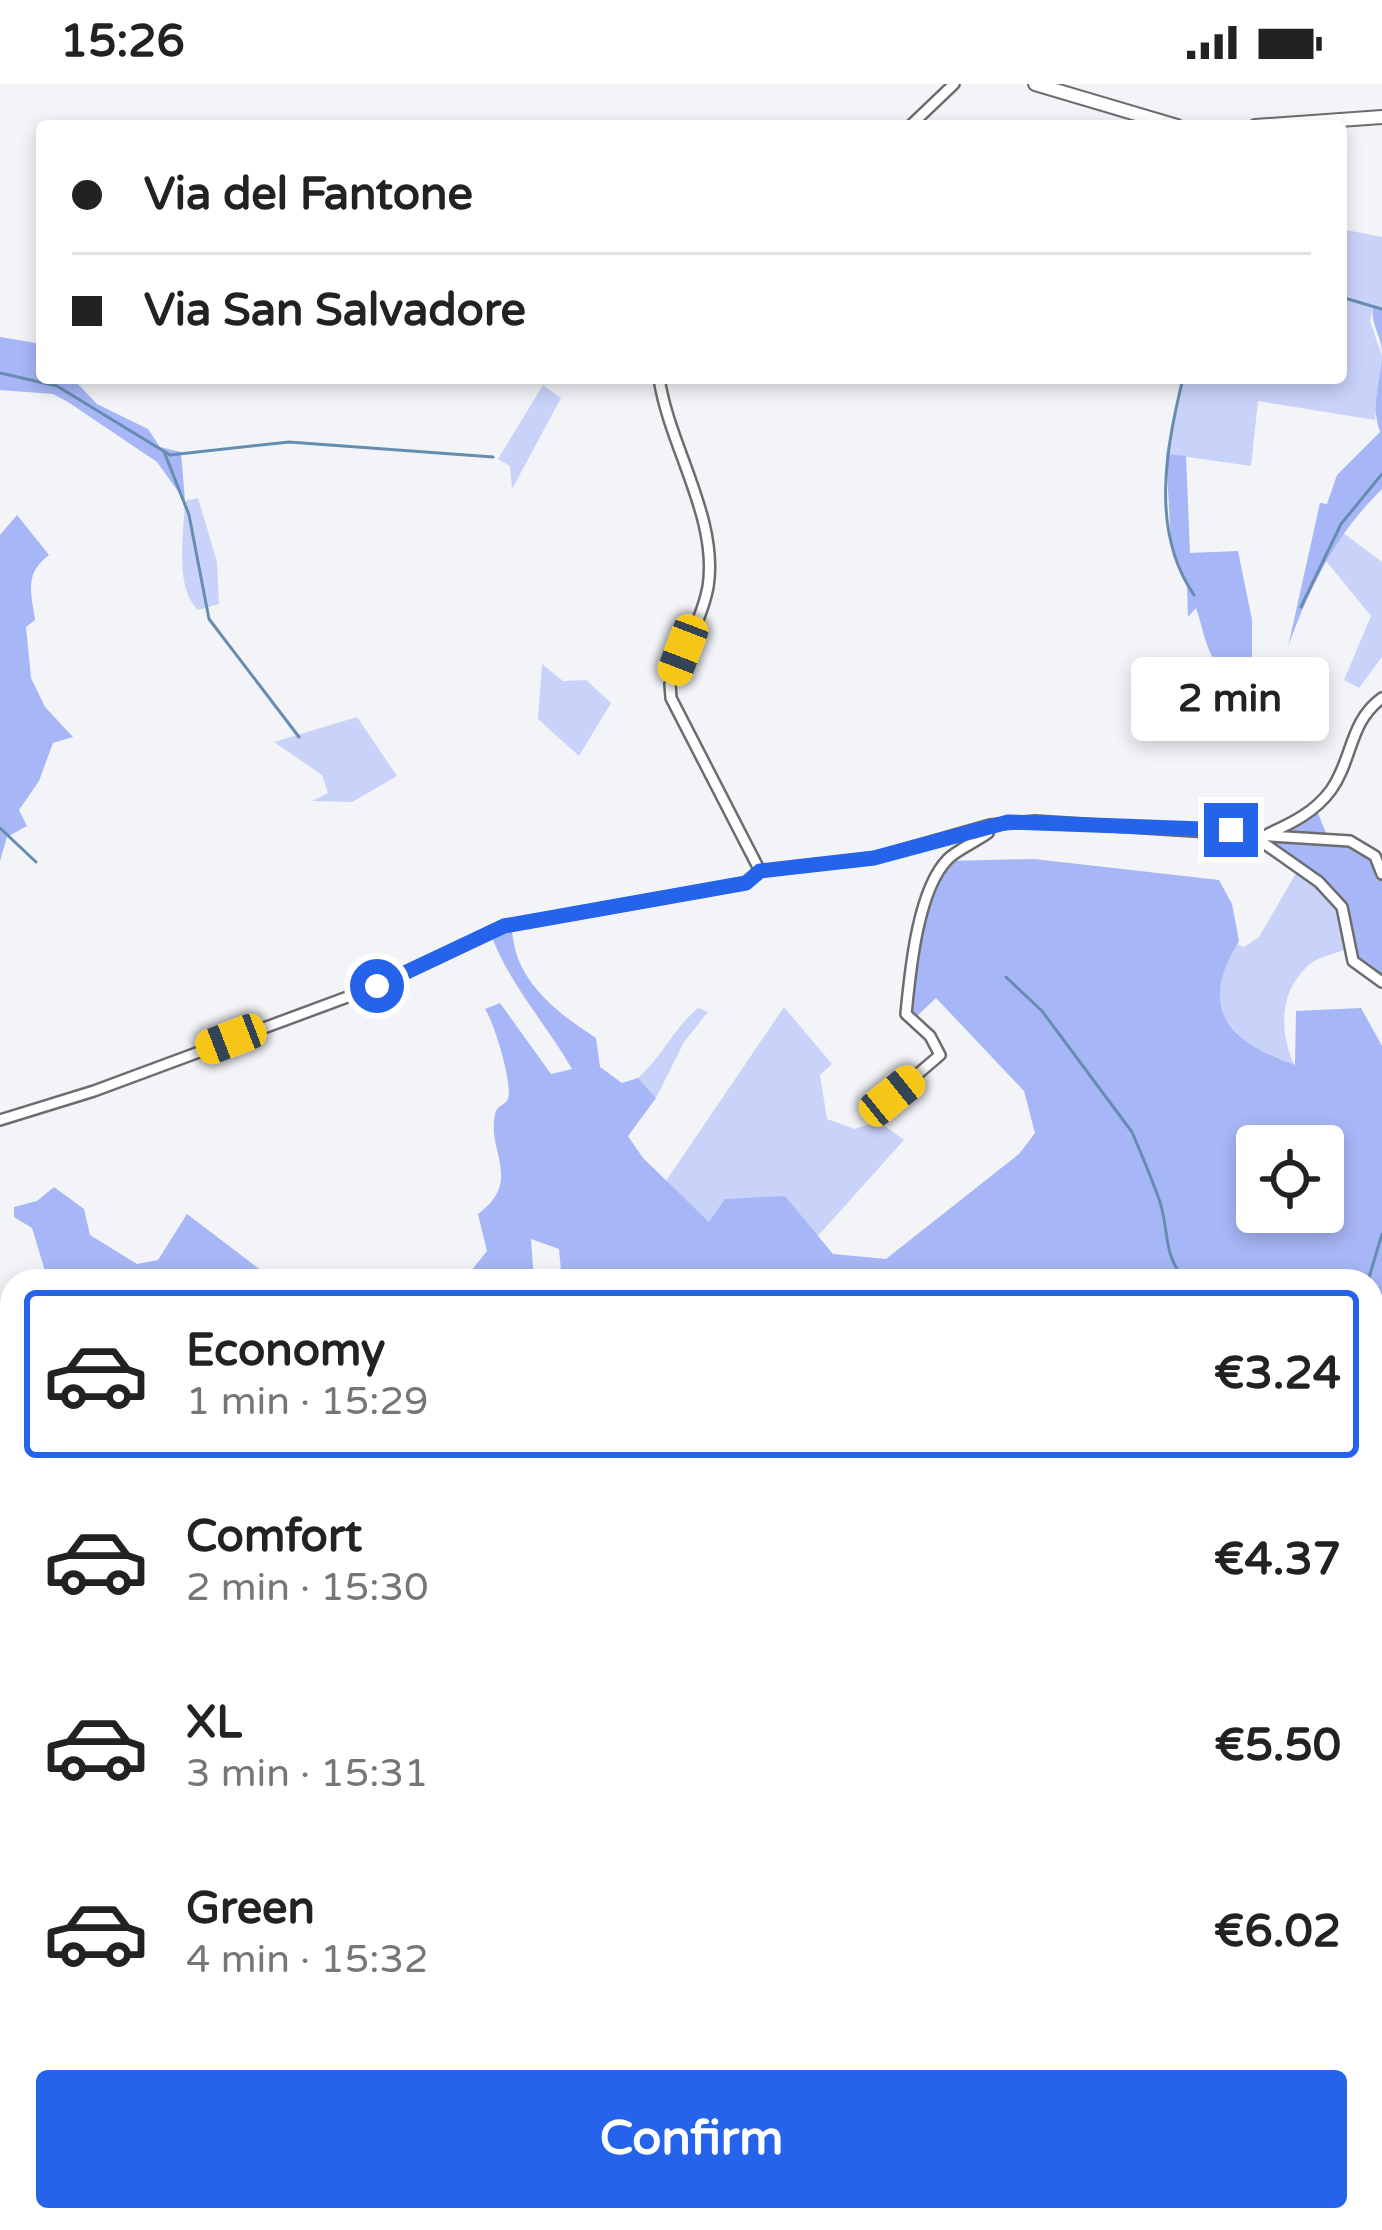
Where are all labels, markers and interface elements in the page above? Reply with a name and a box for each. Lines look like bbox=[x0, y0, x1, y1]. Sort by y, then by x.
text: 15:26 bbox=[60, 15, 185, 69]
text: Via del Fantone bbox=[144, 168, 473, 222]
text: Via San Salvadore bbox=[144, 284, 526, 338]
car bbox=[653, 610, 713, 690]
callout: 2 min bbox=[1132, 656, 1330, 740]
text: 2 min bbox=[1178, 675, 1282, 722]
route end bbox=[1204, 803, 1258, 857]
route start bbox=[350, 959, 404, 1013]
car bbox=[191, 1009, 271, 1069]
car bbox=[853, 1059, 931, 1133]
map controls bbox=[1236, 1125, 1344, 1233]
button: locate bbox=[1236, 1125, 1344, 1233]
icon: car bbox=[42, 1320, 150, 1428]
text: Economy bbox=[186, 1324, 385, 1378]
text: €3.24 bbox=[1214, 1347, 1341, 1401]
text: 1 min · 15:29 bbox=[186, 1378, 428, 1425]
icon: car bbox=[42, 1506, 150, 1614]
text: Comfort bbox=[186, 1510, 362, 1564]
text: €4.37 bbox=[1214, 1533, 1341, 1587]
text: 2 min · 15:30 bbox=[186, 1564, 428, 1611]
icon: car bbox=[42, 1692, 150, 1800]
text: XL bbox=[186, 1696, 242, 1750]
text: €5.50 bbox=[1214, 1719, 1341, 1773]
text: 3 min · 15:31 bbox=[186, 1750, 428, 1797]
icon: car bbox=[42, 1878, 150, 1986]
text: Green bbox=[186, 1882, 315, 1936]
text: €6.02 bbox=[1214, 1905, 1341, 1959]
text: 4 min · 15:32 bbox=[186, 1936, 428, 1983]
button: Confirm bbox=[36, 2070, 1347, 2208]

